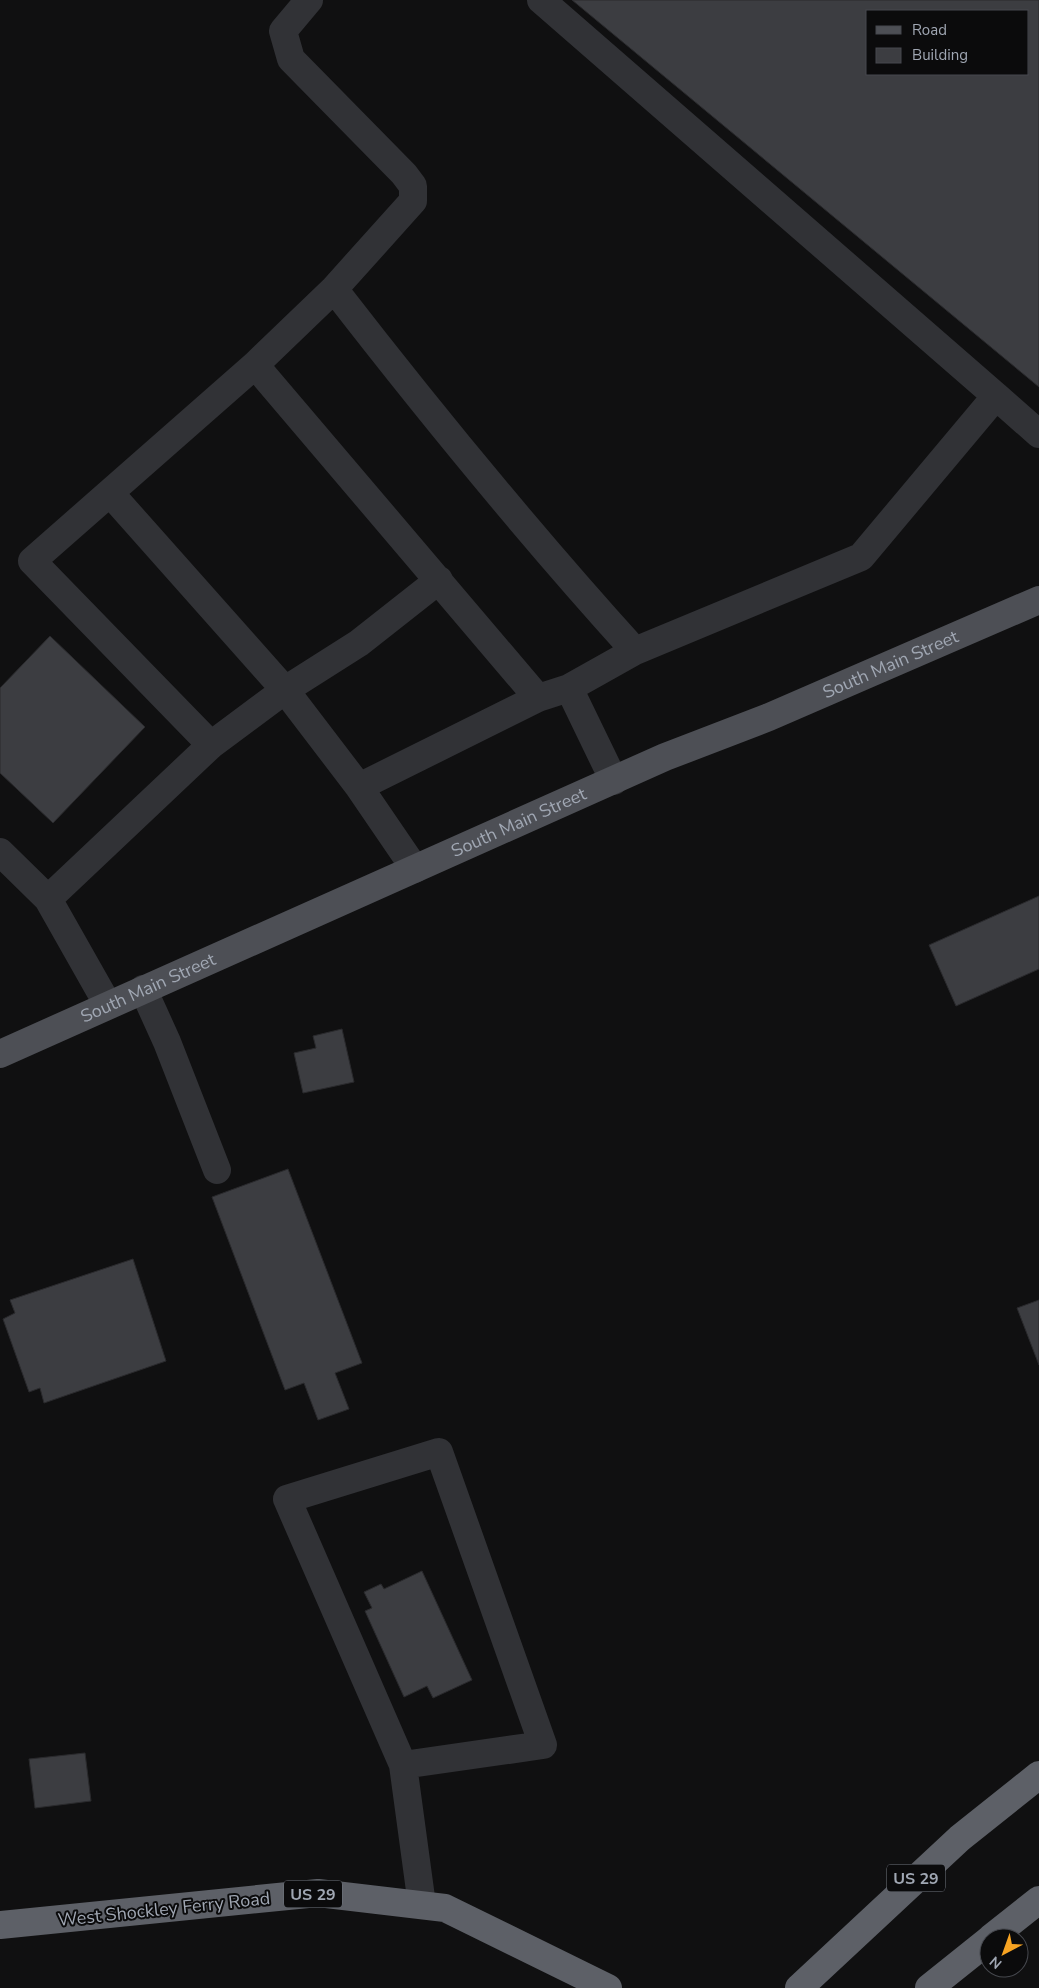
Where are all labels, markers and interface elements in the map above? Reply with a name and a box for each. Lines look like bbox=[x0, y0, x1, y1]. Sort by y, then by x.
legend bbox=[866, 10, 1029, 75]
text: Road bbox=[912, 20, 947, 40]
text: Building bbox=[912, 45, 968, 65]
street label: South Main Street bbox=[819, 624, 963, 704]
street label: South Main Street bbox=[447, 781, 591, 863]
street label: South Main Street bbox=[77, 947, 220, 1029]
road number: US 29 bbox=[887, 1865, 945, 1892]
road number: US 29 bbox=[284, 1880, 342, 1908]
street label: West Shockley Ferry Road bbox=[57, 1886, 271, 1932]
north arrow bbox=[979, 1928, 1029, 1978]
text: N bbox=[986, 1952, 1006, 1973]

